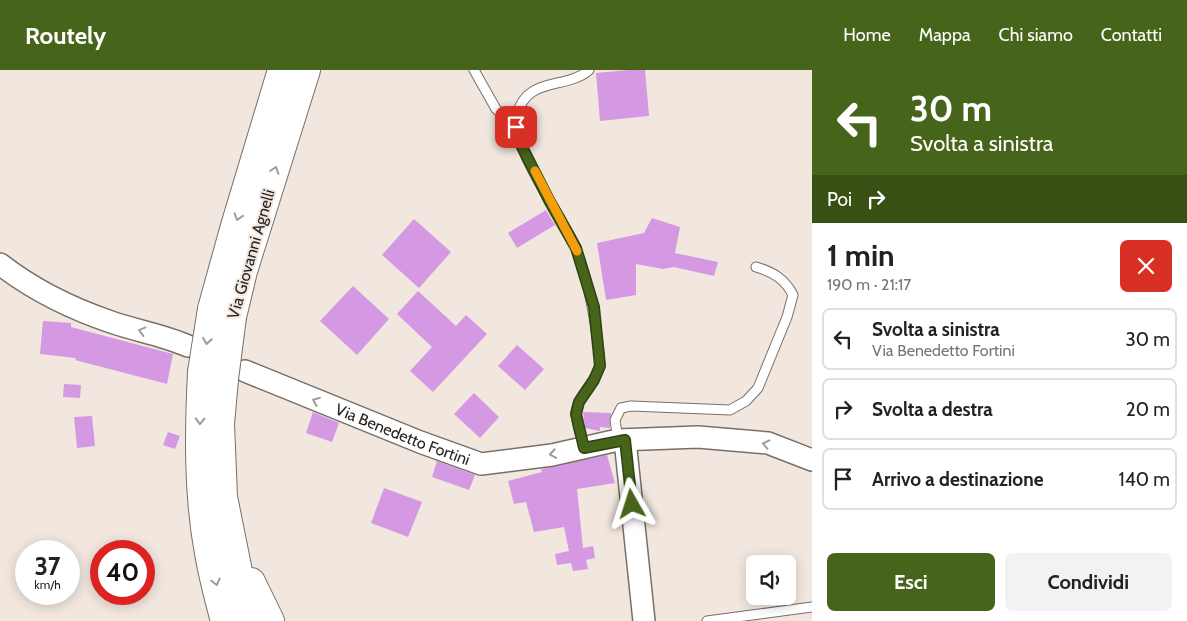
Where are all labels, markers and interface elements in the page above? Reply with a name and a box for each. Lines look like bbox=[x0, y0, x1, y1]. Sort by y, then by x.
text: Routely bbox=[25, 21, 106, 50]
text: Home bbox=[843, 24, 891, 46]
text: Mappa bbox=[919, 24, 971, 46]
text: Chi siamo bbox=[999, 24, 1073, 46]
text: Contatti bbox=[1101, 24, 1162, 46]
text: 30 m bbox=[910, 87, 992, 130]
icon: left bbox=[827, 90, 892, 155]
pin bbox=[495, 106, 537, 148]
icon: arrive bbox=[502, 113, 530, 141]
text: Svolta a sinistra bbox=[910, 130, 1053, 157]
one-way arrow bbox=[269, 166, 279, 175]
icon: right bbox=[862, 185, 890, 213]
street label: Via Giovanni Agnelli bbox=[223, 187, 279, 321]
text: Poi bbox=[827, 188, 852, 211]
one-way arrow bbox=[233, 212, 243, 221]
text: 1 min bbox=[827, 237, 895, 274]
button: close bbox=[1120, 240, 1172, 292]
text: 190 m · 21:17 bbox=[827, 275, 911, 294]
text: Svolta a sinistra bbox=[872, 318, 1000, 341]
icon: left bbox=[829, 325, 857, 353]
one-way arrow bbox=[138, 326, 146, 336]
text: 30 m bbox=[1126, 328, 1170, 351]
one-way arrow bbox=[202, 337, 213, 345]
text: Via Benedetto Fortini bbox=[872, 341, 1015, 360]
icon: right bbox=[829, 395, 857, 423]
one-way arrow bbox=[312, 396, 321, 407]
text: Svolta a destra bbox=[872, 398, 993, 421]
text: 20 m bbox=[1126, 398, 1170, 421]
street label: Via Benedetto Fortini bbox=[333, 399, 473, 469]
one-way arrow bbox=[195, 418, 205, 425]
one-way arrow bbox=[762, 439, 771, 450]
one-way arrow bbox=[549, 449, 558, 459]
icon: arrive bbox=[829, 465, 857, 493]
text: Arrivo a destinazione bbox=[872, 468, 1043, 491]
text: 140 m bbox=[1119, 468, 1170, 491]
position arrow bbox=[605, 477, 657, 529]
speed limit sign: 40 bbox=[90, 540, 155, 605]
text: 37 bbox=[34, 551, 61, 581]
button: Esci bbox=[827, 553, 995, 611]
button: Condividi bbox=[1005, 553, 1172, 611]
map controls bbox=[746, 555, 796, 605]
button: sound bbox=[746, 555, 796, 605]
text: km/h bbox=[34, 577, 61, 592]
one-way arrow bbox=[210, 578, 221, 587]

